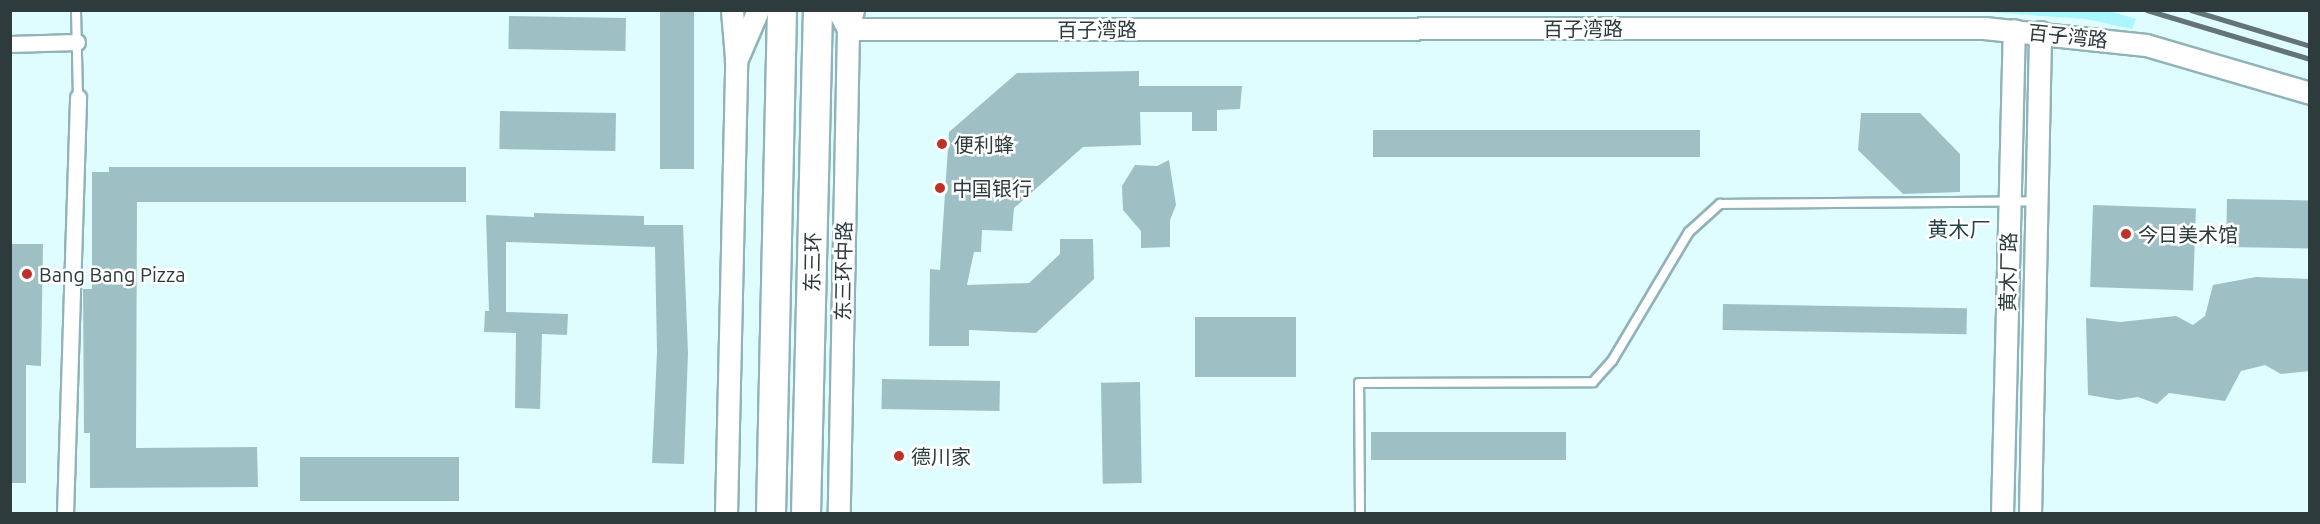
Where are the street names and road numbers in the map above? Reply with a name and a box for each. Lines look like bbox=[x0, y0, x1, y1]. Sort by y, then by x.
street label: 百子湾路 bbox=[1543, 16, 1623, 40]
street label: 百子湾路 bbox=[1057, 17, 1137, 41]
street label: 百子湾路 bbox=[2027, 20, 2109, 52]
street label: 东三环中路 bbox=[830, 221, 856, 321]
street label: 东三环 bbox=[799, 232, 825, 292]
street label: 黄木厂路 bbox=[1995, 232, 2021, 312]

